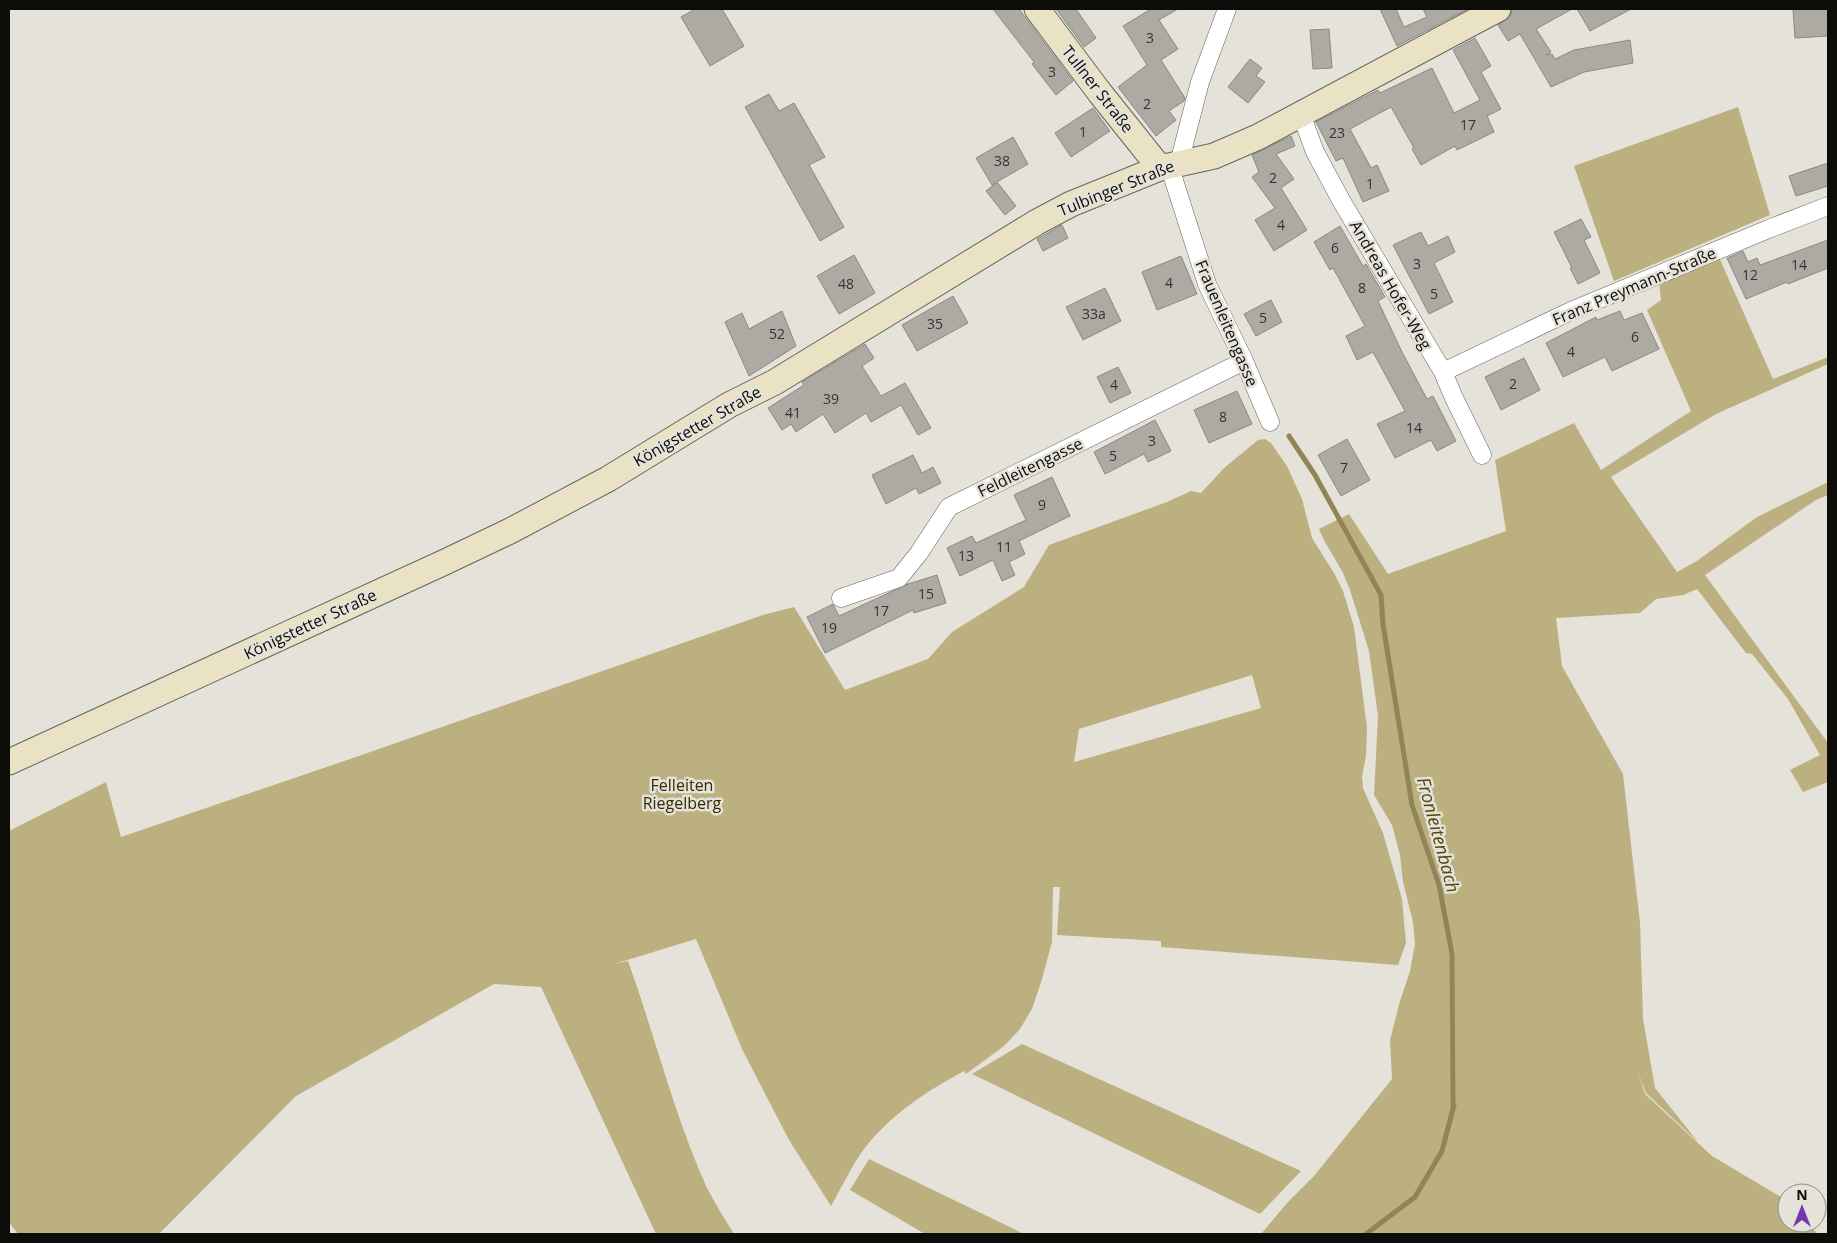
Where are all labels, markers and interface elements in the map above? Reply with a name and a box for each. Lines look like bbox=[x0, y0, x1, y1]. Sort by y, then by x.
house number: 3 bbox=[1146, 28, 1154, 47]
street label: Tullner Straße bbox=[1057, 41, 1139, 137]
house number: 3 bbox=[1048, 62, 1056, 81]
house number: 2 bbox=[1143, 94, 1151, 113]
house number: 17 bbox=[1460, 115, 1476, 134]
house number: 1 bbox=[1079, 122, 1087, 141]
house number: 23 bbox=[1329, 123, 1345, 142]
house number: 38 bbox=[994, 151, 1010, 170]
street label: Tulbinger Straße bbox=[1055, 155, 1177, 221]
house number: 2 bbox=[1269, 168, 1277, 187]
house number: 1 bbox=[1366, 174, 1374, 193]
house number: 4 bbox=[1277, 215, 1285, 234]
street label: Andreas Hofer-Weg bbox=[1345, 216, 1437, 354]
house number: 6 bbox=[1331, 238, 1339, 257]
street label: Franz Preymann-Straße bbox=[1549, 242, 1719, 330]
house number: 3 bbox=[1413, 254, 1421, 273]
house number: 14 bbox=[1791, 255, 1807, 274]
street label: Frauenleitengasse bbox=[1190, 256, 1264, 390]
house number: 12 bbox=[1742, 265, 1758, 284]
house number: 4 bbox=[1165, 273, 1173, 292]
house number: 48 bbox=[838, 274, 854, 293]
house number: 8 bbox=[1358, 278, 1366, 297]
house number: 5 bbox=[1430, 284, 1438, 303]
house number: 33a bbox=[1082, 304, 1106, 323]
house number: 5 bbox=[1259, 308, 1267, 327]
house number: 35 bbox=[927, 314, 943, 333]
house number: 52 bbox=[769, 324, 785, 343]
house number: 6 bbox=[1631, 327, 1639, 346]
house number: 4 bbox=[1567, 342, 1575, 361]
house number: 2 bbox=[1509, 374, 1517, 393]
house number: 4 bbox=[1110, 375, 1118, 394]
street label: Königstetter Straße bbox=[629, 380, 765, 472]
house number: 39 bbox=[823, 389, 839, 408]
house number: 41 bbox=[785, 403, 801, 422]
house number: 8 bbox=[1219, 407, 1227, 426]
house number: 14 bbox=[1406, 418, 1422, 437]
house number: 3 bbox=[1148, 431, 1156, 450]
street label: Feldleitengasse bbox=[974, 432, 1086, 502]
house number: 5 bbox=[1109, 446, 1117, 465]
house number: 7 bbox=[1340, 458, 1348, 477]
house number: 9 bbox=[1038, 495, 1046, 514]
house number: 11 bbox=[996, 537, 1012, 556]
house number: 13 bbox=[958, 546, 974, 565]
street label: Königstetter Straße bbox=[240, 584, 380, 664]
house number: 15 bbox=[918, 584, 934, 603]
house number: 17 bbox=[873, 601, 889, 620]
house number: 19 bbox=[821, 618, 837, 637]
park label: Felleiten Riegelberg bbox=[643, 774, 722, 814]
water label: Fronleitenbach bbox=[1412, 774, 1466, 895]
north arrow bbox=[1777, 1183, 1827, 1233]
text: N bbox=[1796, 1185, 1808, 1204]

